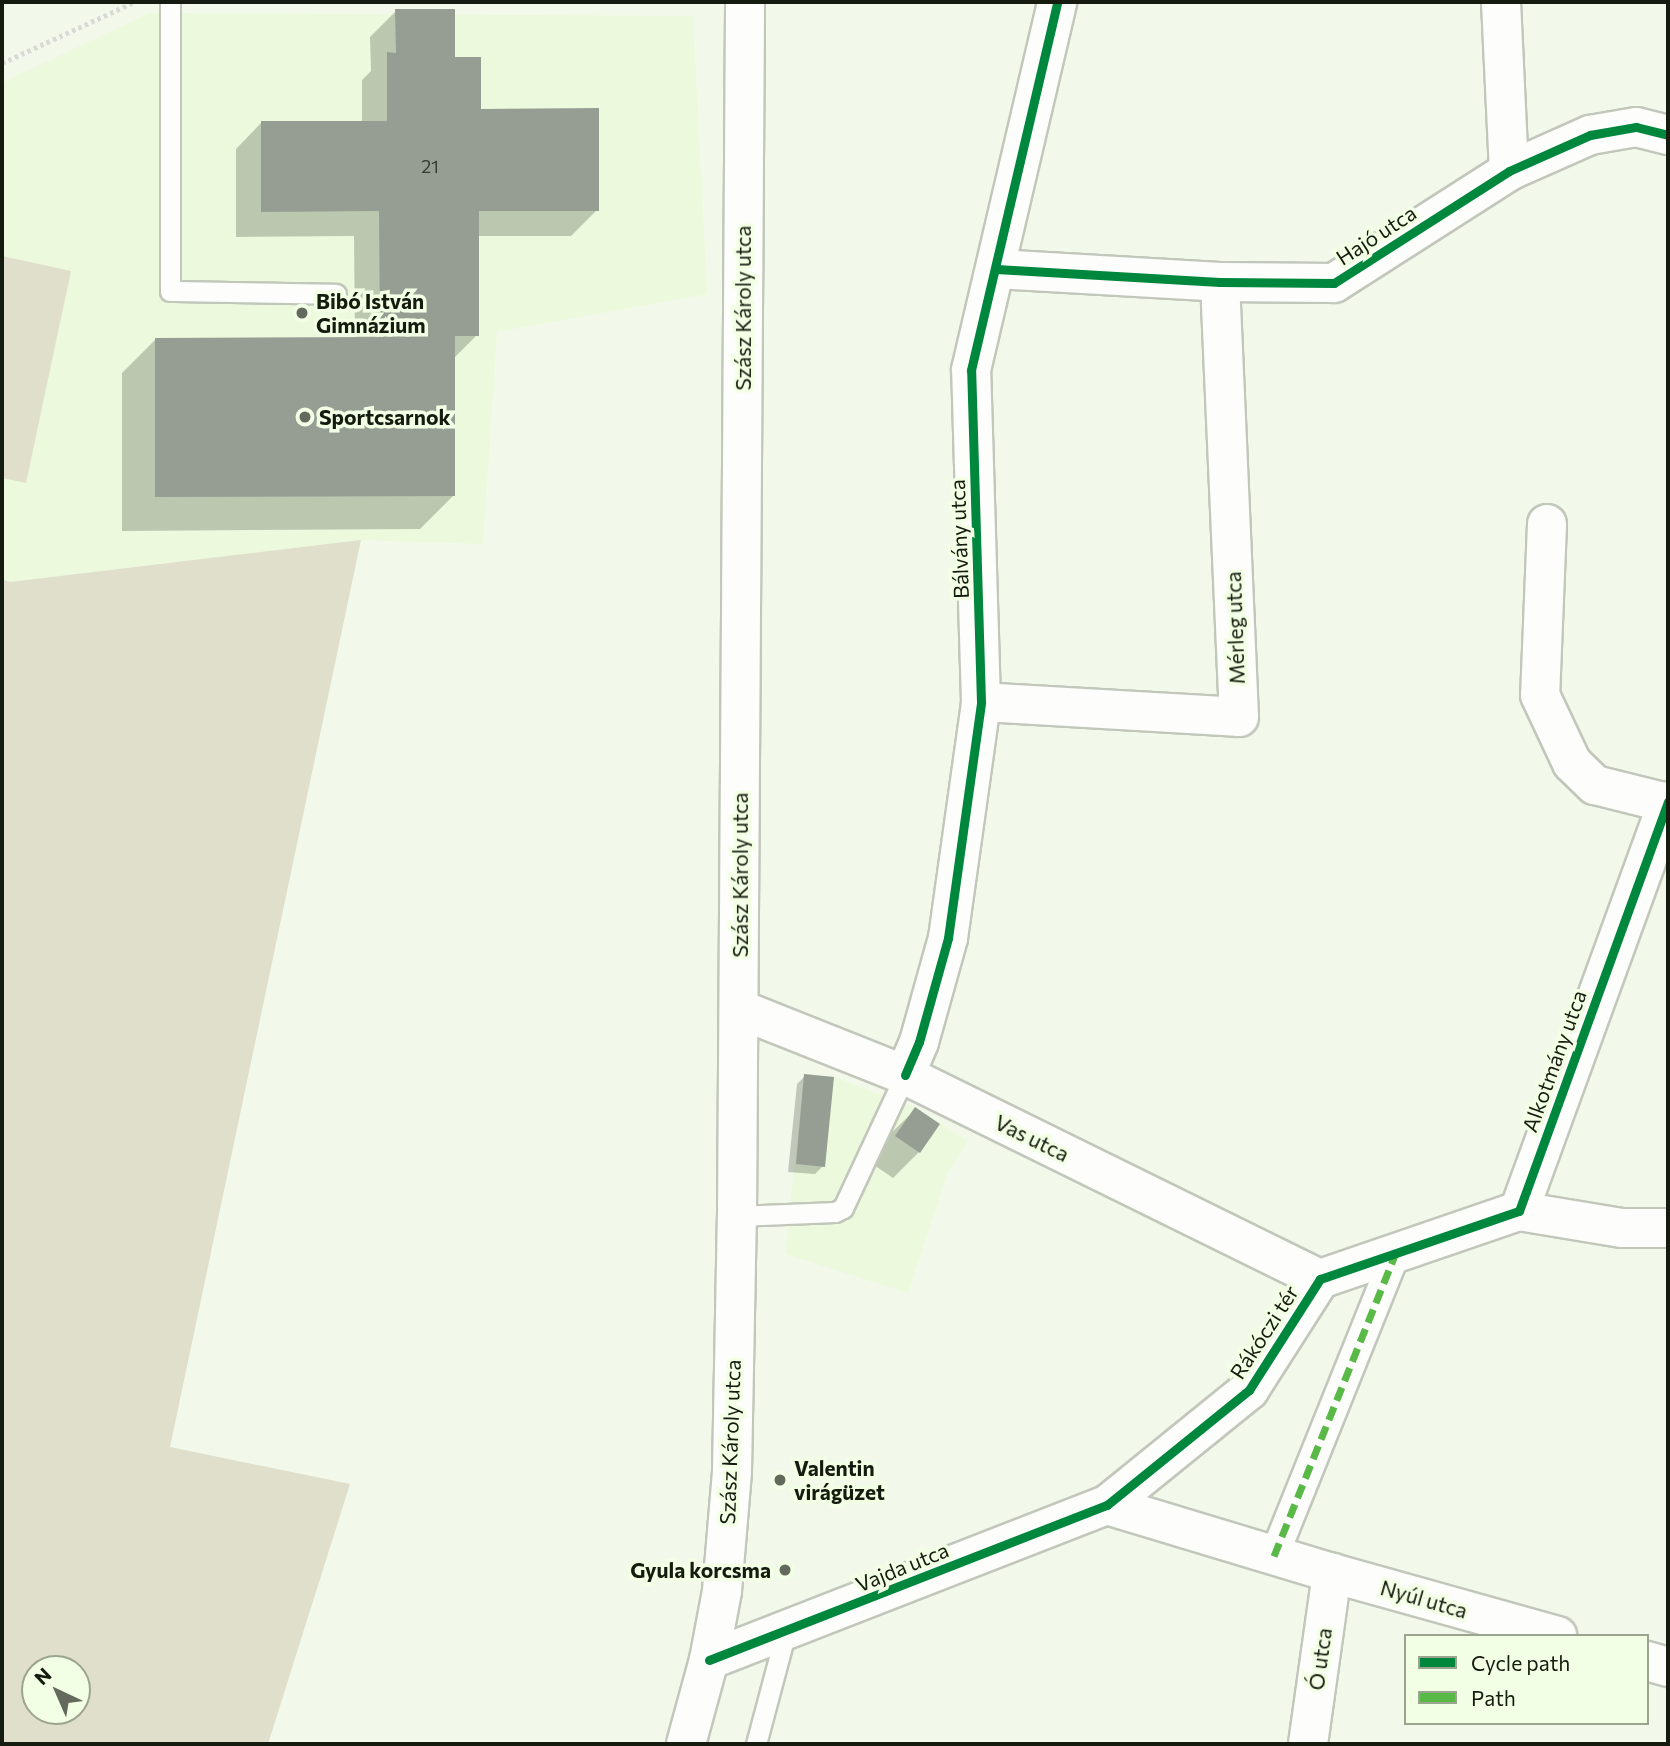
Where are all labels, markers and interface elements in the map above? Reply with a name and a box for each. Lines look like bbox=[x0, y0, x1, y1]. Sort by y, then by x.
house number: 21 bbox=[421, 155, 439, 177]
street label: Hajó utca bbox=[1331, 200, 1421, 270]
street label: Szász Károly utca bbox=[730, 226, 756, 390]
place label: Bibó István Gimnázium bbox=[316, 288, 426, 338]
marker: Bibó István Gimnázium bbox=[294, 305, 310, 321]
place label: Sportcsarnok bbox=[319, 404, 450, 430]
marker: Sportcsarnok bbox=[297, 409, 313, 425]
street label: Bálvány utca bbox=[944, 479, 974, 599]
street label: Mérleg utca bbox=[1220, 571, 1250, 685]
street label: Szász Károly utca bbox=[727, 793, 753, 957]
street label: Alkotmány utca bbox=[1517, 987, 1591, 1135]
street label: Vas utca bbox=[991, 1109, 1073, 1167]
street label: Rákóczi tér bbox=[1224, 1280, 1304, 1384]
street label: Szász Károly utca bbox=[715, 1359, 745, 1525]
place label: Valentin virágüzet bbox=[794, 1455, 885, 1505]
marker: Valentin virágüzet bbox=[772, 1472, 788, 1488]
street label: Vajda utca bbox=[852, 1537, 952, 1597]
place label: Gyula korcsma bbox=[630, 1557, 771, 1583]
marker: Gyula korcsma bbox=[777, 1562, 793, 1578]
street label: Nyúl utca bbox=[1378, 1575, 1470, 1623]
street label: Ó utca bbox=[1303, 1626, 1337, 1692]
legend bbox=[1404, 1634, 1649, 1725]
text: Cycle path bbox=[1471, 1650, 1570, 1675]
north arrow bbox=[21, 1655, 91, 1725]
text: N bbox=[29, 1663, 56, 1689]
text: Path bbox=[1471, 1685, 1516, 1710]

